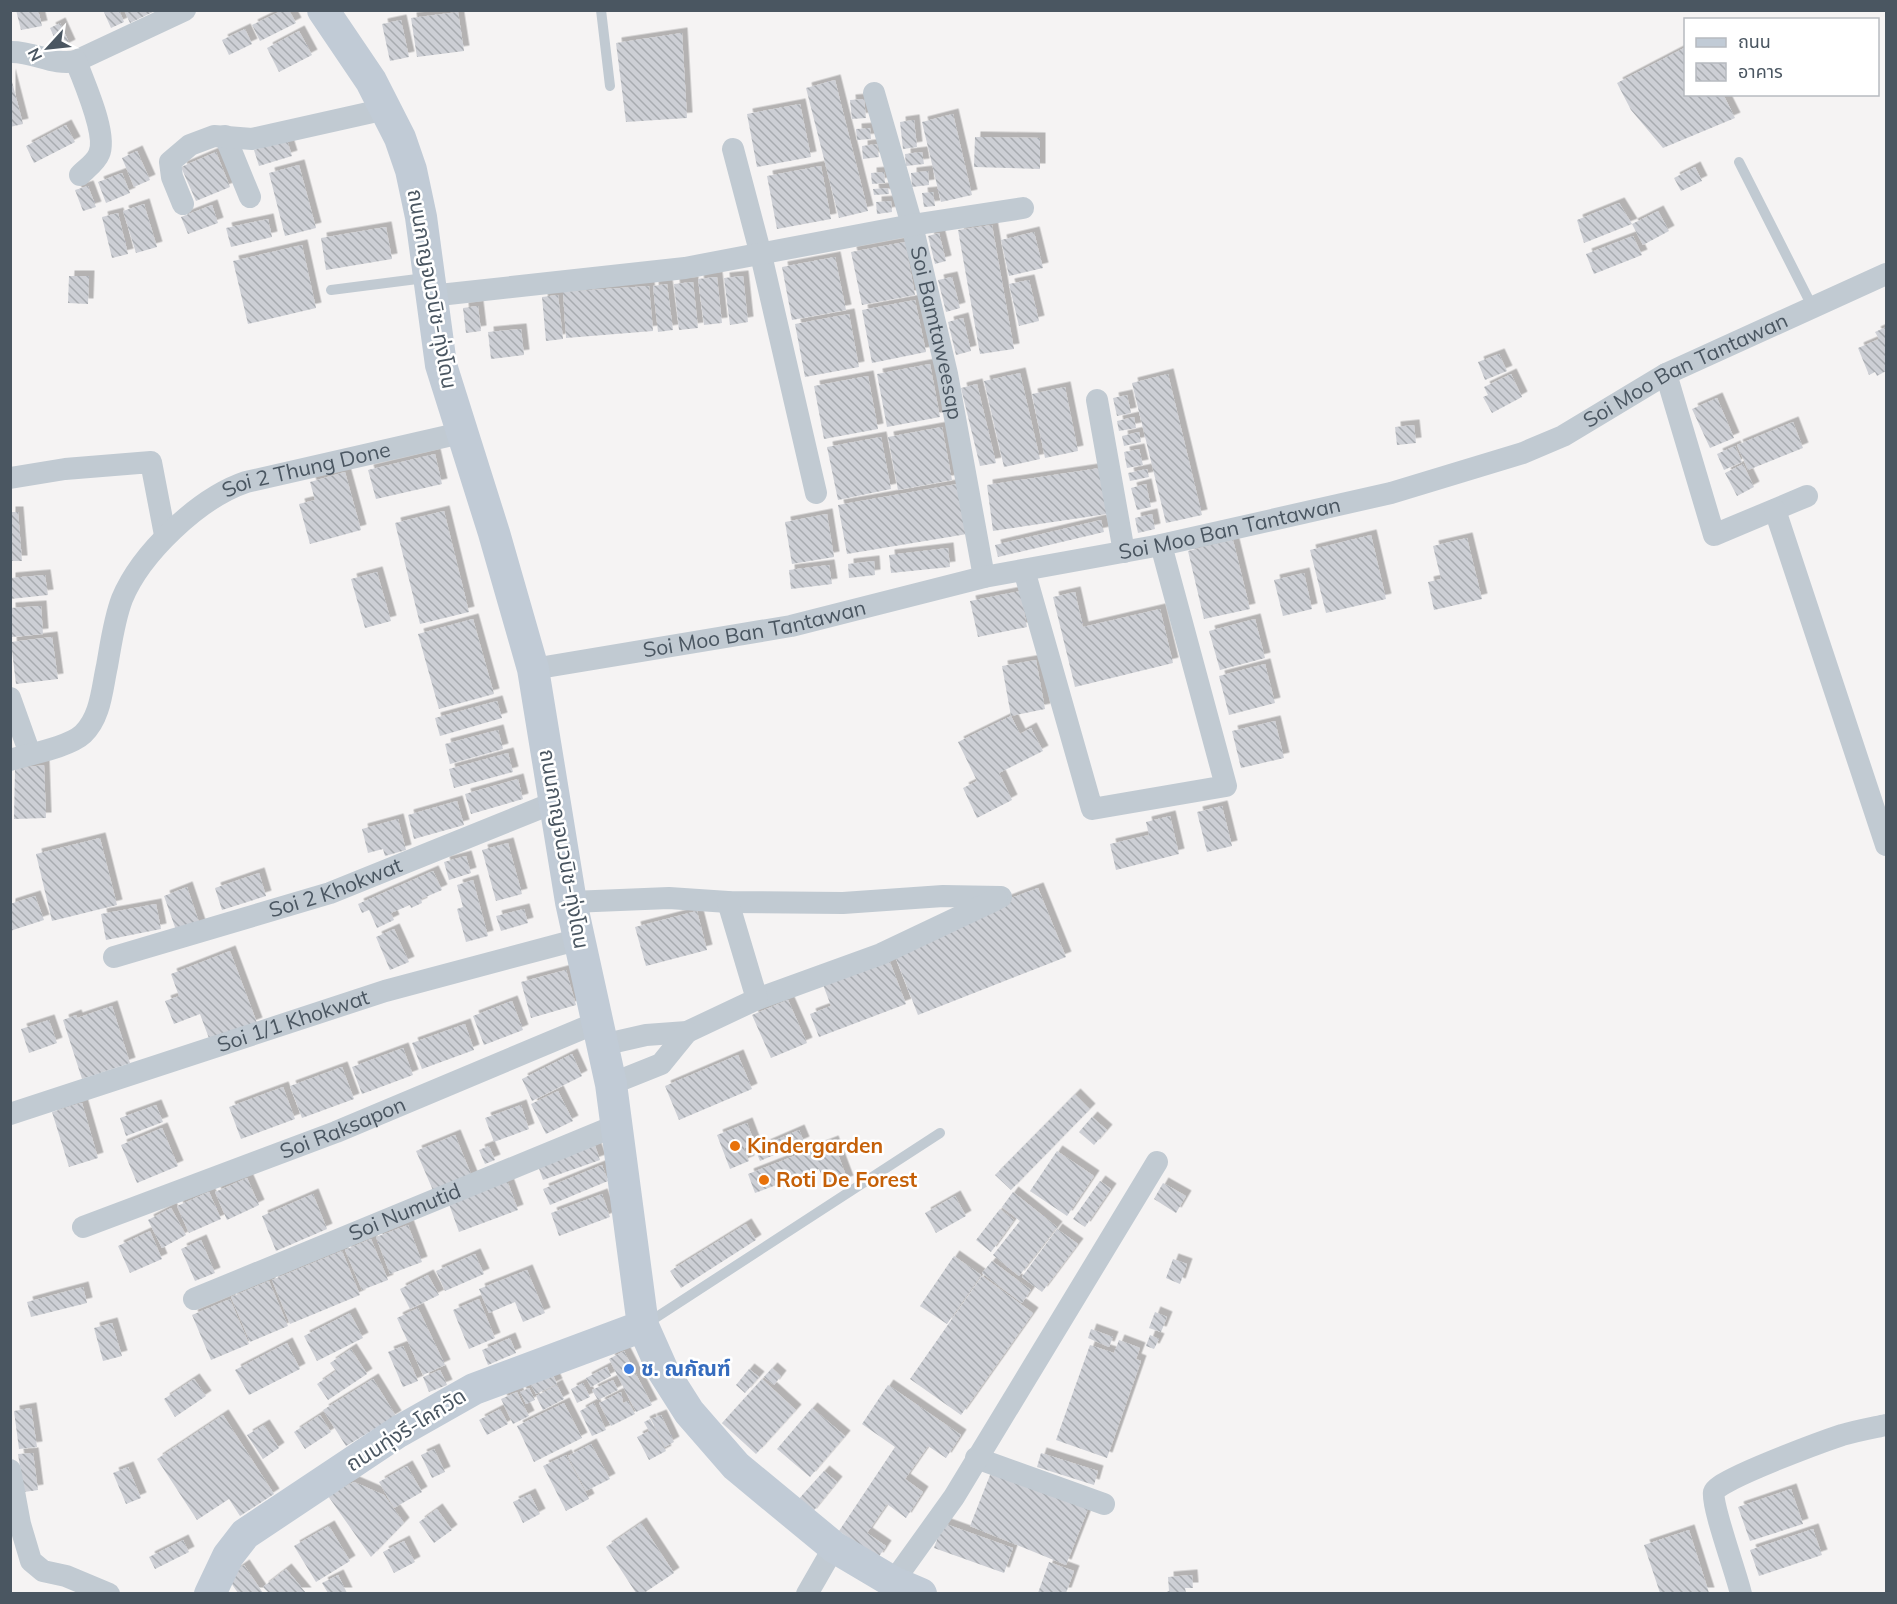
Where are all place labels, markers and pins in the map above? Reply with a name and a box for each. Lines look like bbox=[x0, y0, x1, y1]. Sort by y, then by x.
place label: Kindergarden bbox=[747, 1132, 883, 1158]
marker: Kindergarden bbox=[728, 1139, 742, 1153]
place label: Roti De Forest bbox=[776, 1166, 917, 1192]
marker: Roti De Forest bbox=[757, 1173, 771, 1187]
place label: ช. ณกัณฑ์ bbox=[641, 1355, 731, 1381]
marker: ช. ณกัณฑ์ bbox=[622, 1362, 636, 1376]

